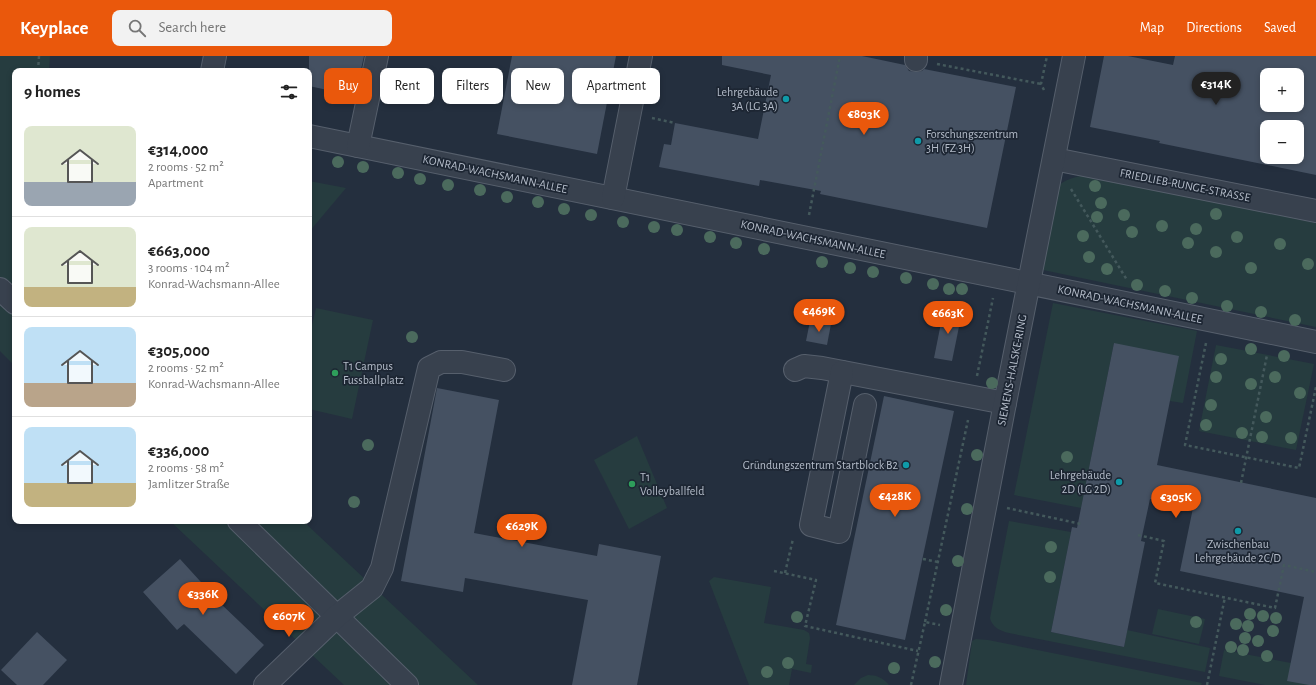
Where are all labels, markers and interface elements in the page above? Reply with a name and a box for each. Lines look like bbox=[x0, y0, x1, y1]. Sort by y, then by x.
search box bbox=[112, 10, 392, 46]
icon: search bbox=[126, 17, 148, 39]
text: Keyplace bbox=[20, 19, 88, 38]
text: Search here bbox=[158, 20, 226, 35]
text: Map bbox=[1140, 21, 1164, 35]
text: Directions bbox=[1186, 21, 1242, 35]
text: Saved bbox=[1264, 21, 1296, 35]
chip: Buy bbox=[324, 68, 372, 104]
chip: Rent bbox=[380, 68, 434, 104]
chip: Filters bbox=[442, 68, 503, 104]
chip: New bbox=[511, 68, 564, 104]
chip: Apartment bbox=[572, 68, 660, 104]
map controls bbox=[1260, 68, 1304, 164]
button: + bbox=[1260, 68, 1304, 112]
pin: €314K bbox=[1188, 72, 1244, 106]
text: €314K bbox=[1201, 78, 1231, 91]
icon: filters bbox=[278, 81, 300, 103]
text: 9 homes bbox=[24, 83, 80, 100]
place label: Lehrgebäude 3A (LG 3A) bbox=[717, 86, 778, 112]
marker: Lehrgebäude 3A (LG 3A) bbox=[781, 94, 791, 104]
pin: €803K bbox=[836, 102, 892, 136]
text: €803K bbox=[848, 108, 880, 121]
button: − bbox=[1260, 120, 1304, 164]
place label: Forschungszentrum 3H (FZ 3H) bbox=[926, 128, 1018, 154]
marker: Forschungszentrum 3H (FZ 3H) bbox=[913, 136, 923, 146]
text: €314,000 bbox=[148, 141, 208, 158]
icon: home bbox=[56, 142, 104, 190]
street label: KONRAD-WACHSMANN-ALLEE bbox=[422, 153, 569, 195]
text: 2 rooms · 52 m² bbox=[148, 161, 224, 174]
street label: FRIEDLIEB-RUNGE-STRASSE bbox=[1119, 166, 1251, 204]
text: Apartment bbox=[148, 177, 203, 190]
street label: KONRAD-WACHSMANN-ALLEE bbox=[740, 218, 887, 260]
text: €663,000 bbox=[148, 242, 210, 259]
icon: home bbox=[56, 243, 104, 291]
text: 3 rooms · 104 m² bbox=[148, 262, 229, 275]
text: Konrad-Wachsmann-Allee bbox=[148, 278, 280, 291]
street label: KONRAD-WACHSMANN-ALLEE bbox=[1057, 283, 1204, 325]
pin: €469K bbox=[791, 299, 847, 333]
pin: €663K bbox=[920, 301, 976, 335]
text: €469K bbox=[803, 305, 835, 318]
text: €663K bbox=[932, 307, 964, 320]
street label: SIEMENS-HALSKE-RING bbox=[995, 313, 1029, 427]
text: €305,000 bbox=[148, 342, 210, 359]
icon: home bbox=[56, 343, 104, 391]
place label: T1 Campus Fussballplatz bbox=[343, 360, 404, 386]
text: 2 rooms · 52 m² bbox=[148, 362, 224, 375]
marker: T1 Campus Fussballplatz bbox=[330, 368, 340, 378]
text: Konrad-Wachsmann-Allee bbox=[148, 378, 280, 391]
text: €336,000 bbox=[148, 442, 209, 459]
icon: home bbox=[56, 443, 104, 491]
place label: Gründungszentrum Startblock B2 bbox=[743, 459, 899, 471]
marker: Gründungszentrum Startblock B2 bbox=[901, 460, 911, 470]
text: 2 rooms · 58 m² bbox=[148, 462, 224, 475]
place label: Lehrgebäude 2D (LG 2D) bbox=[1050, 469, 1111, 495]
place label: T1 Volleyballfeld bbox=[640, 471, 705, 498]
marker: Lehrgebäude 2D (LG 2D) bbox=[1114, 477, 1124, 487]
text: Jamlitzer Straße bbox=[148, 478, 230, 491]
marker: T1 Volleyballfeld bbox=[627, 479, 637, 489]
pin: €428K bbox=[867, 484, 923, 518]
pin: €305K bbox=[1148, 485, 1204, 519]
text: €428K bbox=[879, 490, 911, 503]
text: €305K bbox=[1160, 491, 1192, 504]
pin: €629K bbox=[494, 514, 550, 548]
text: €629K bbox=[506, 520, 538, 533]
marker: Zwischenbau Lehrgebäude 2C/D bbox=[1233, 526, 1243, 536]
place label: Zwischenbau Lehrgebäude 2C/D bbox=[1195, 538, 1281, 564]
pin: €336K bbox=[175, 582, 231, 616]
text: €336K bbox=[187, 588, 219, 601]
pin: €607K bbox=[261, 604, 317, 638]
text: €607K bbox=[273, 610, 305, 623]

